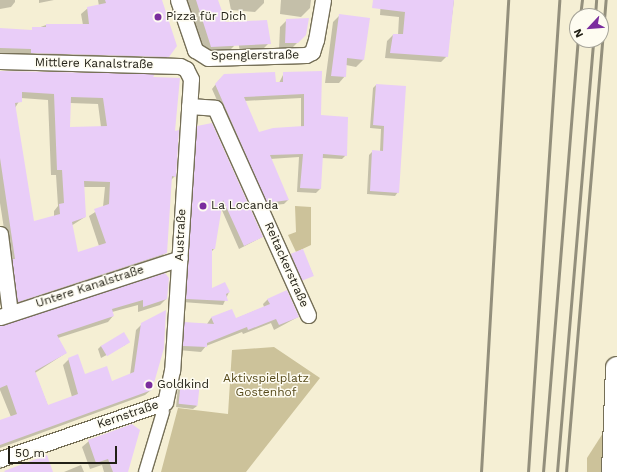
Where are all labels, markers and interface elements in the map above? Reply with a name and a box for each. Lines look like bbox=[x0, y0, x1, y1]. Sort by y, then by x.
north arrow bbox=[569, 8, 609, 48]
place label: Pizza für Dich bbox=[166, 10, 247, 24]
marker: Pizza für Dich bbox=[153, 12, 163, 22]
text: N bbox=[571, 27, 586, 40]
street label: Spenglerstraße bbox=[211, 48, 299, 64]
street label: Mittlere Kanalstraße bbox=[35, 56, 153, 72]
place label: La Locanda bbox=[211, 199, 279, 213]
marker: La Locanda bbox=[198, 201, 208, 211]
street label: Austraße bbox=[172, 208, 190, 262]
street label: Reitackerstraße bbox=[261, 220, 311, 310]
street label: Untere Kanalstraße bbox=[34, 263, 146, 311]
park label: Aktivspielplatz Gostenhof bbox=[223, 372, 309, 400]
place label: Goldkind bbox=[157, 378, 209, 392]
marker: Goldkind bbox=[144, 380, 154, 390]
street label: Kernstraße bbox=[95, 398, 161, 432]
scale bar bbox=[10, 438, 119, 464]
text: 50 m bbox=[15, 446, 45, 460]

